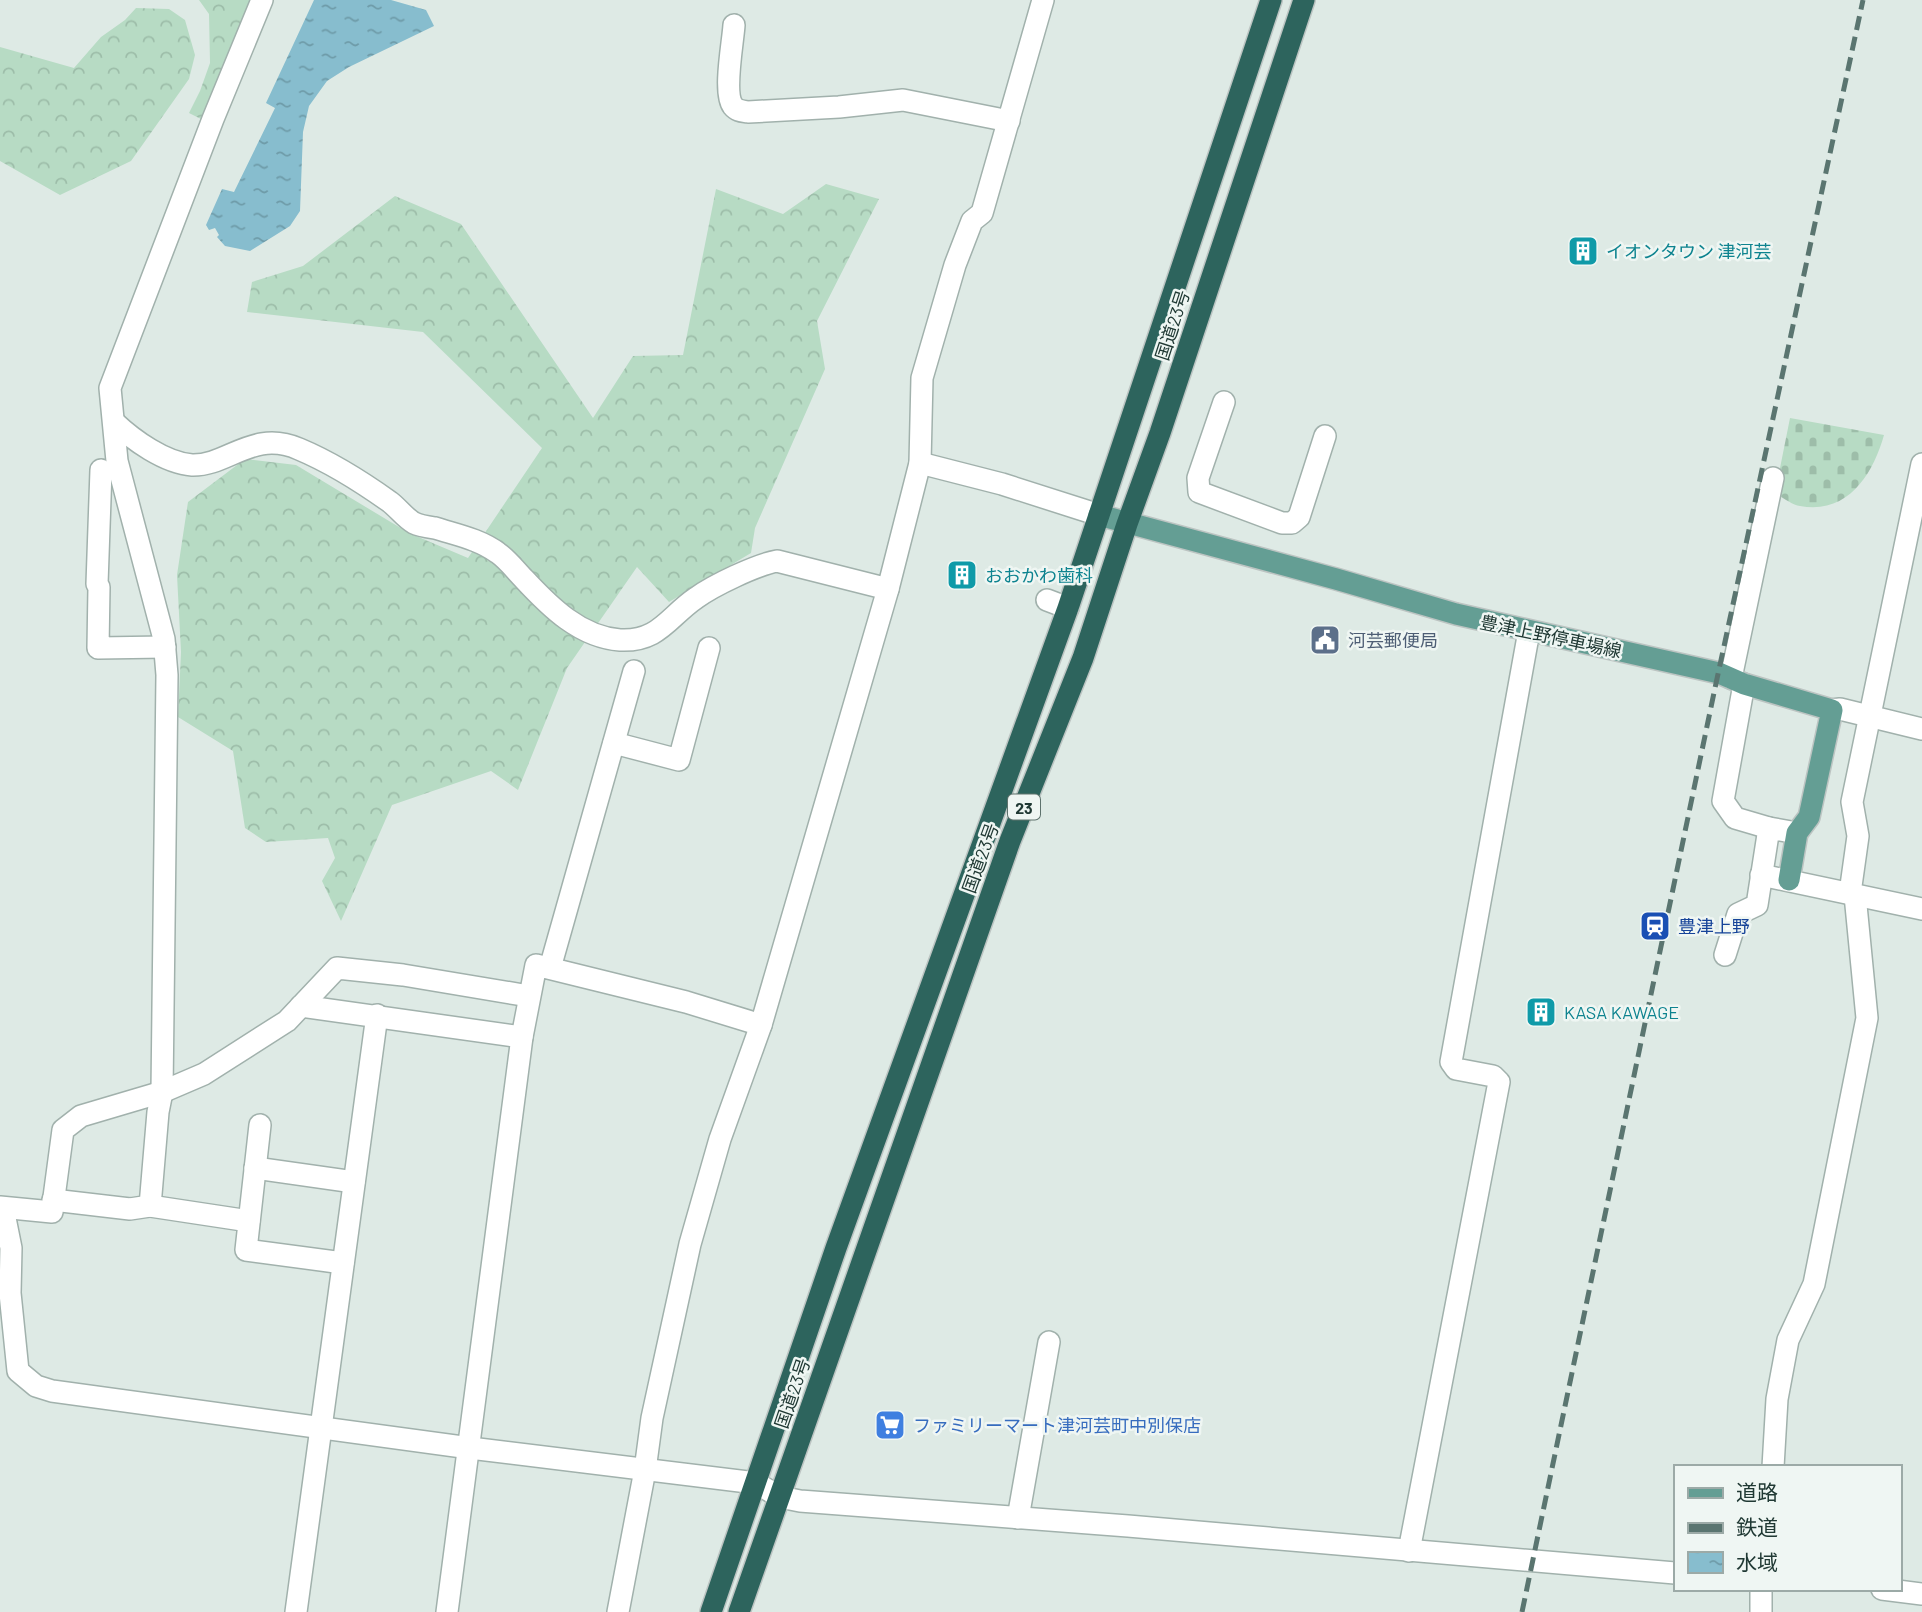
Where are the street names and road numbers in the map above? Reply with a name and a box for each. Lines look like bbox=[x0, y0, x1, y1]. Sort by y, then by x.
street label: 国道23号 bbox=[1150, 287, 1194, 363]
street label: 豊津上野停車場線 bbox=[1478, 610, 1624, 662]
road number: 23 bbox=[1008, 794, 1040, 820]
street label: 国道23号 bbox=[957, 820, 1003, 896]
street label: 国道23号 bbox=[770, 1355, 814, 1431]

